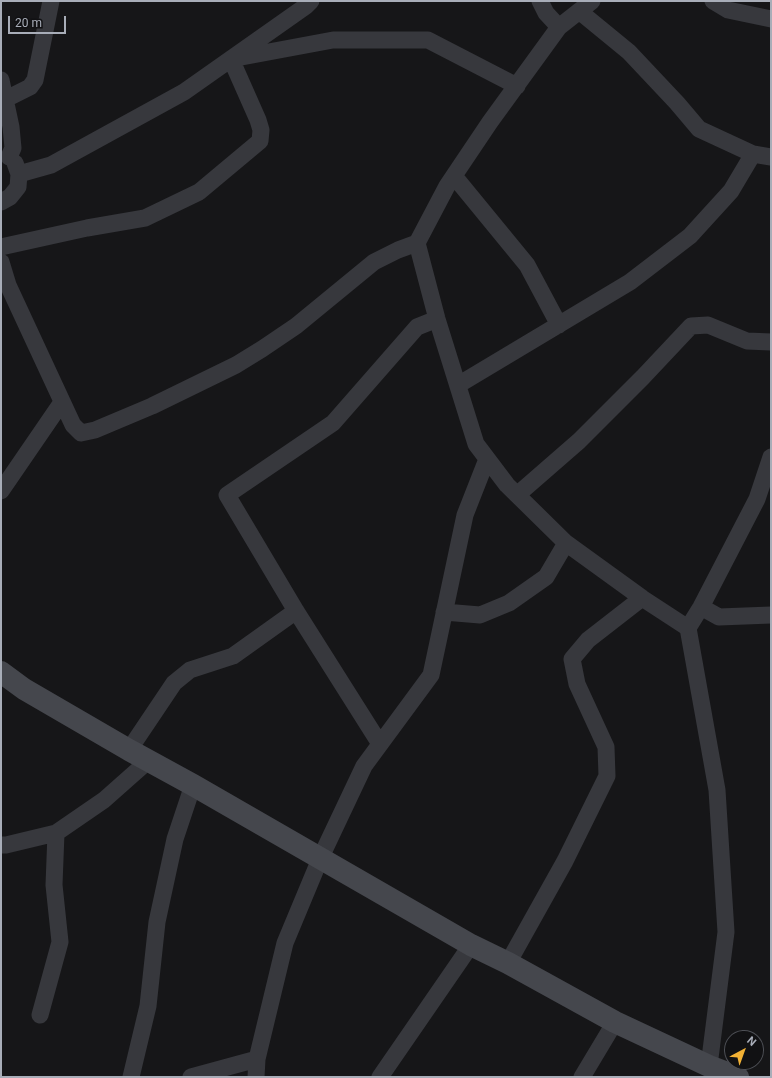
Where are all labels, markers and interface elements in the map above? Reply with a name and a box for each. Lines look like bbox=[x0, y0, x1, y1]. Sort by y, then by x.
scale bar bbox=[10, 8, 68, 34]
text: 20 m bbox=[15, 16, 42, 30]
north arrow bbox=[724, 1030, 764, 1070]
text: N bbox=[744, 1034, 759, 1049]

